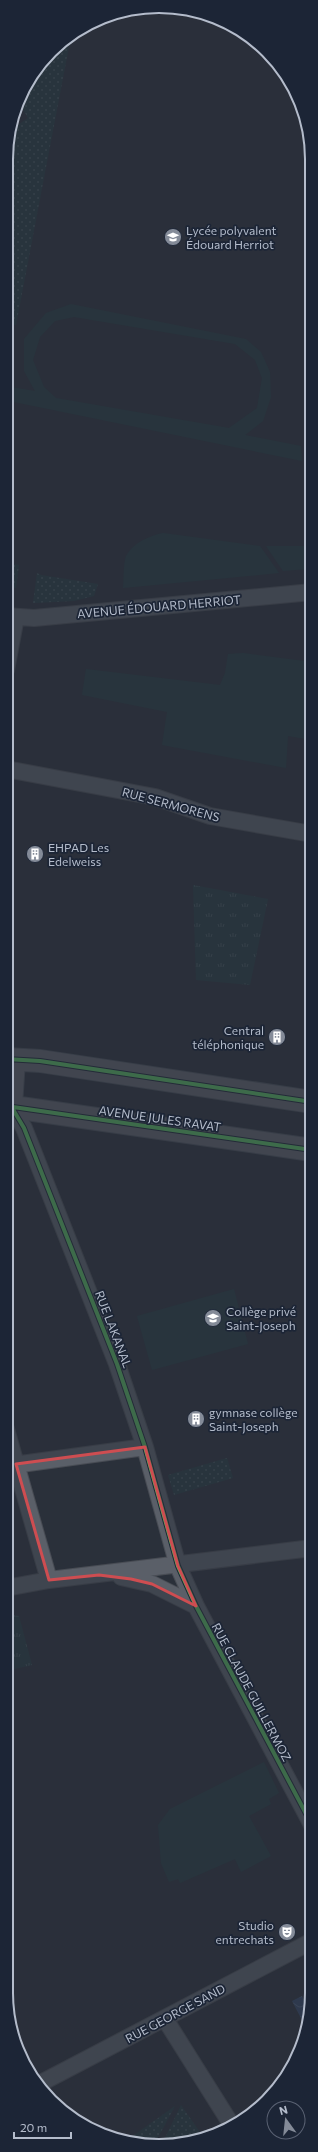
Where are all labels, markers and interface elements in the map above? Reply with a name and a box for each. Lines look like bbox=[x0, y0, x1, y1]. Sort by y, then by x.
place label: Lycée polyvalent Édouard Herriot bbox=[186, 223, 277, 251]
school or university icon: Lycée polyvalent Édouard Herriot bbox=[163, 227, 183, 247]
street label: AVENUE ÉDOUARD HERRIOT bbox=[77, 592, 242, 620]
street label: RUE SERMORENS bbox=[121, 784, 221, 824]
place label: EHPAD Les Edelweiss bbox=[48, 840, 109, 868]
building icon: EHPAD Les Edelweiss bbox=[25, 844, 45, 864]
place label: Central téléphonique bbox=[192, 1023, 264, 1051]
building icon: Central téléphonique bbox=[267, 1027, 287, 1047]
street label: AVENUE JULES RAVAT bbox=[98, 1102, 222, 1135]
street label: RUE LAKANAL bbox=[93, 1288, 135, 1370]
place label: Collège privé Saint-Joseph bbox=[226, 1304, 296, 1333]
school or university icon: Collège privé Saint-Joseph bbox=[203, 1308, 223, 1328]
place label: gymnase collège Saint-Joseph bbox=[209, 1405, 298, 1434]
building icon: gymnase collège Saint-Joseph bbox=[186, 1409, 206, 1429]
street label: RUE CLAUDE GUILLERMOZ bbox=[209, 1620, 295, 1764]
place label: Studio entrechats bbox=[215, 1918, 274, 1946]
theatre icon: Studio entrechats bbox=[277, 1922, 297, 1942]
street label: RUE GEORGE SAND bbox=[123, 1981, 227, 2045]
north arrow bbox=[266, 2100, 306, 2140]
text: N bbox=[278, 2103, 289, 2117]
scale bar bbox=[14, 2114, 71, 2140]
text: 20 m bbox=[20, 2120, 47, 2134]

